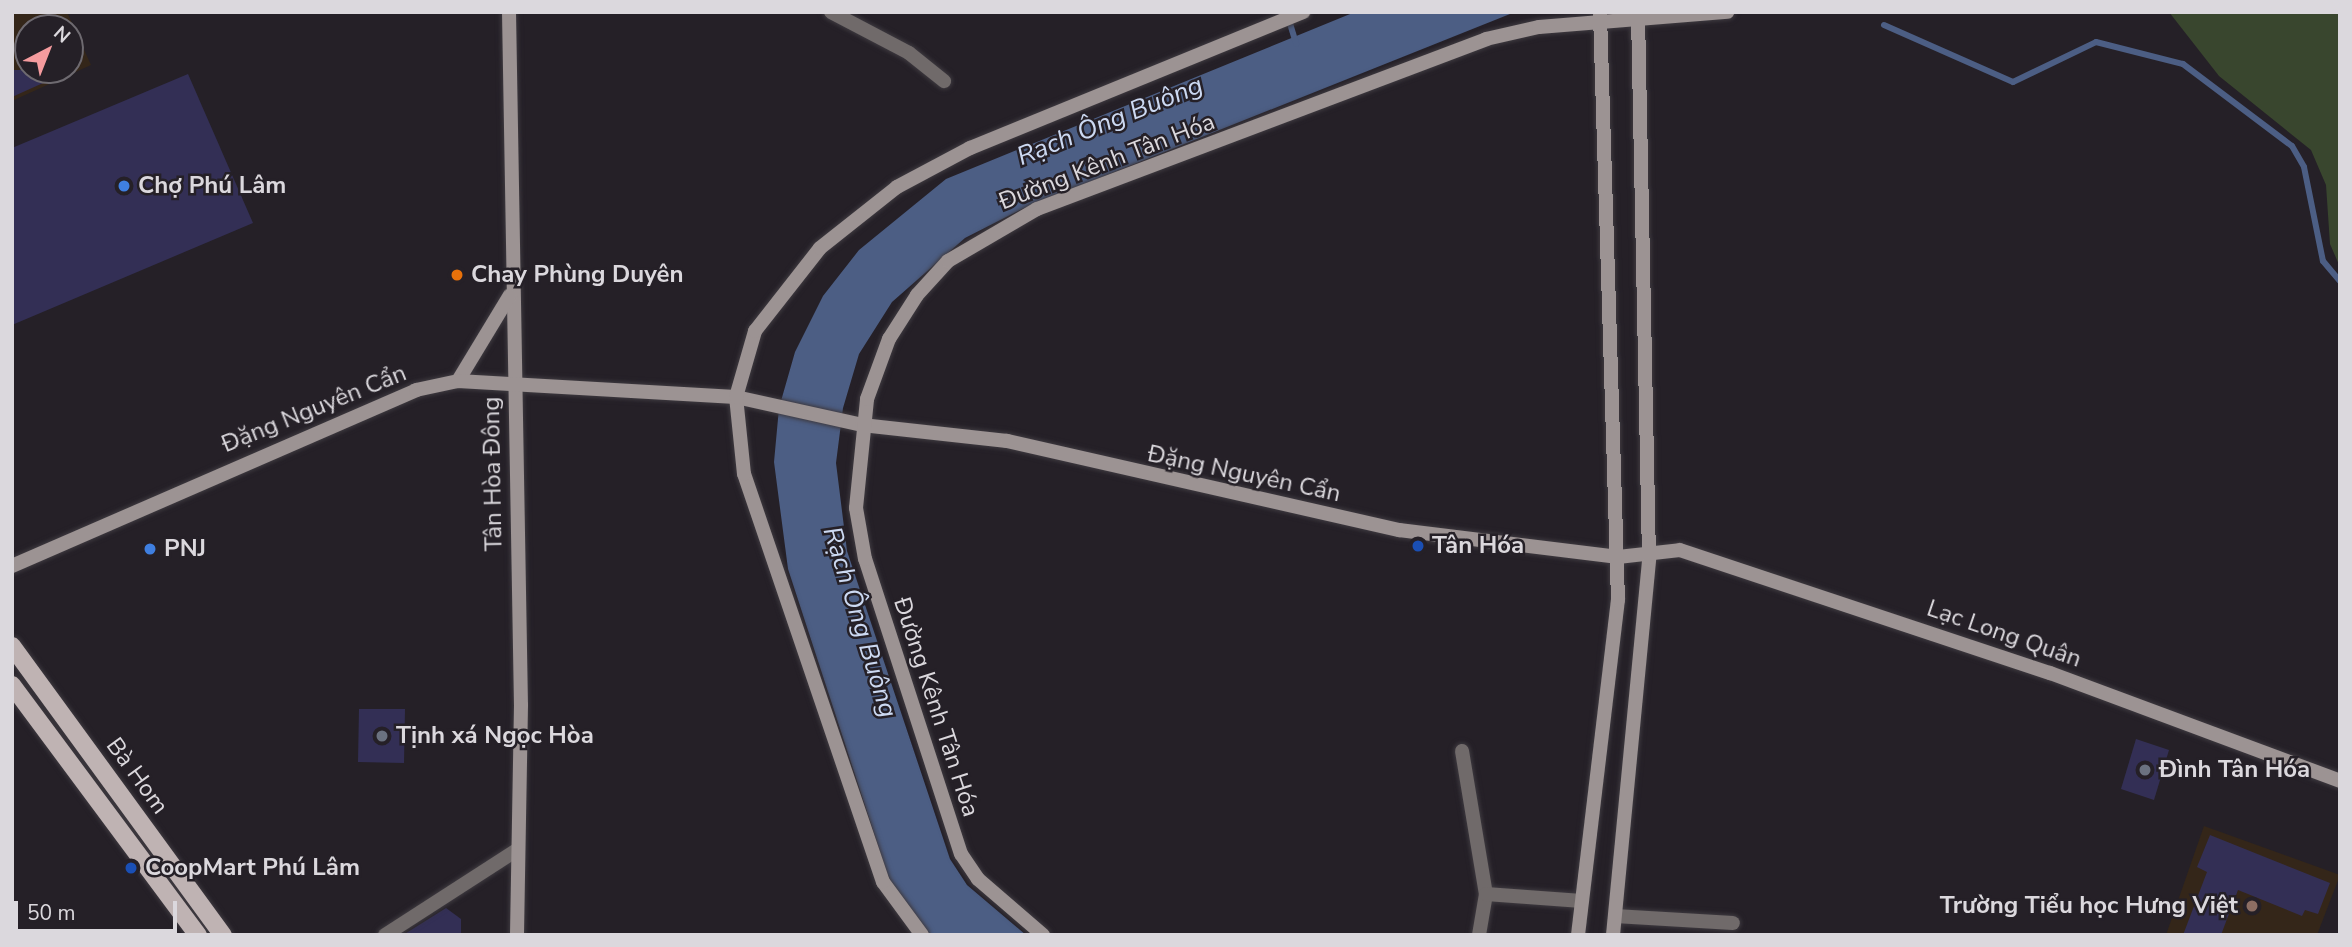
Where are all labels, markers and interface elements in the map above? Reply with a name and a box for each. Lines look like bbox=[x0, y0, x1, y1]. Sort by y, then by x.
north arrow bbox=[14, 14, 84, 84]
text: N bbox=[48, 20, 76, 49]
water label: Rạch Ông Buông bbox=[1012, 69, 1208, 173]
street label: Đường Kênh Tân Hóa bbox=[995, 108, 1219, 216]
place label: Chợ Phú Lâm bbox=[138, 172, 286, 200]
marker: Chợ Phú Lâm bbox=[116, 178, 132, 194]
place label: Chay Phùng Duyên bbox=[471, 261, 684, 289]
marker: Chay Phùng Duyên bbox=[449, 267, 465, 283]
street label: Đặng Nguyên Cẩn bbox=[218, 359, 410, 459]
street label: Tân Hòa Đông bbox=[477, 397, 509, 551]
street label: Đặng Nguyên Cẩn bbox=[1145, 439, 1343, 509]
water label: Rạch Ông Buông bbox=[816, 523, 904, 721]
place label: Tân Hóa bbox=[1432, 532, 1524, 560]
place label: PNJ bbox=[164, 535, 206, 563]
marker: Tân Hóa bbox=[1410, 538, 1426, 554]
marker: PNJ bbox=[142, 541, 158, 557]
street label: Đường Kênh Tân Hóa bbox=[887, 594, 985, 820]
street label: Lạc Long Quân bbox=[1923, 594, 2085, 674]
place label: Tịnh xá Ngọc Hòa bbox=[396, 722, 594, 750]
marker: Tịnh xá Ngọc Hòa bbox=[374, 728, 390, 744]
street label: Bà Hom bbox=[100, 732, 174, 820]
place label: Đình Tân Hóa bbox=[2159, 756, 2310, 784]
marker: Đình Tân Hóa bbox=[2137, 762, 2153, 778]
place label: CoopMart Phú Lâm bbox=[145, 854, 360, 882]
marker: CoopMart Phú Lâm bbox=[123, 860, 139, 876]
scale bar bbox=[18, 888, 180, 932]
place label: Trường Tiểu học Hưng Việt bbox=[1940, 892, 2238, 920]
marker: Trường Tiểu học Hưng Việt bbox=[2244, 898, 2260, 914]
text: 50 m bbox=[27, 899, 76, 927]

